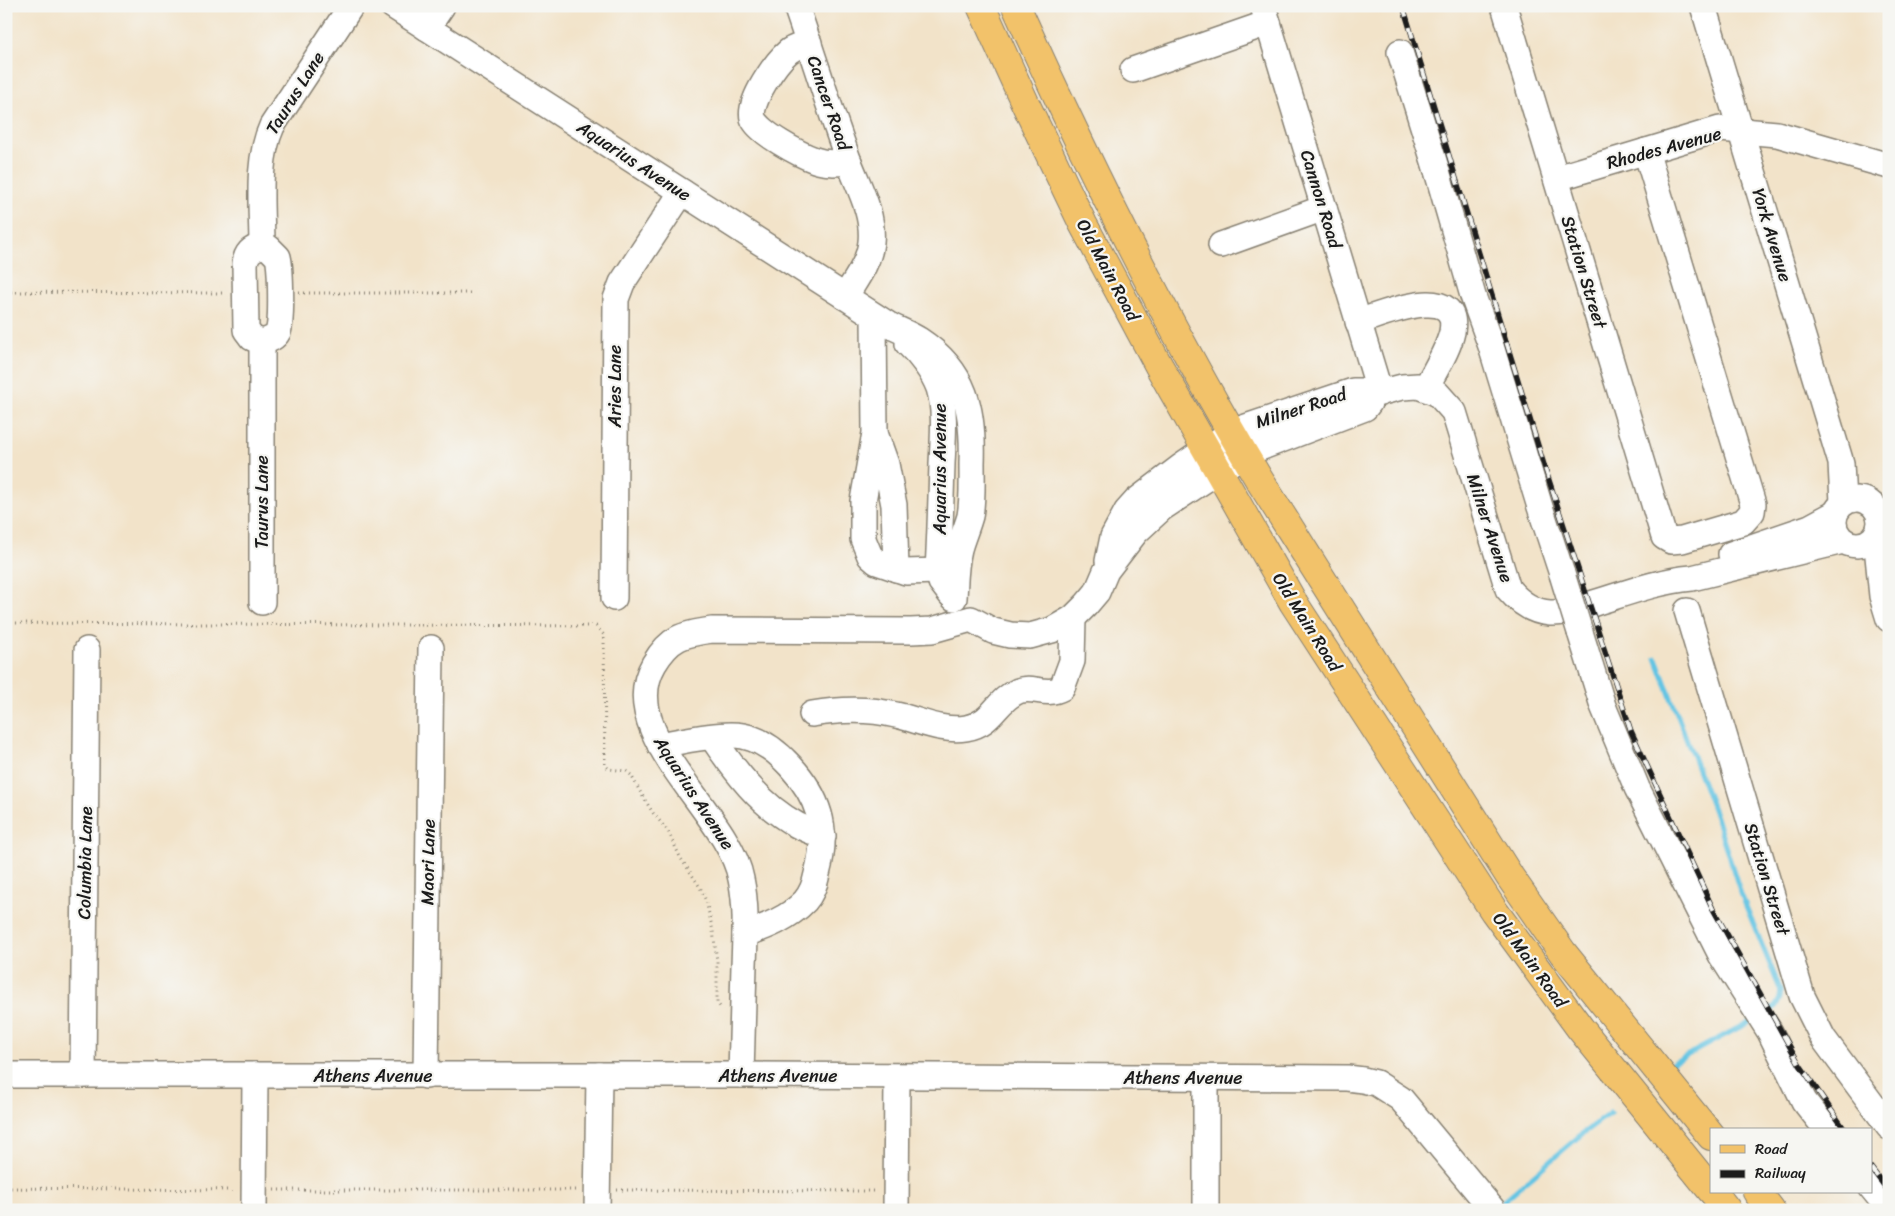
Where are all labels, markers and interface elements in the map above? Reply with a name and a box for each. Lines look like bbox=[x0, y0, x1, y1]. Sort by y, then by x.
street label: Taurus Lane bbox=[257, 45, 333, 141]
street label: Cancer Road bbox=[798, 51, 861, 156]
street label: Aquarius Avenue bbox=[569, 111, 698, 210]
street label: Rhodes Avenue bbox=[1603, 117, 1725, 179]
street label: Cannon Road bbox=[1291, 146, 1352, 254]
street label: York Avenue bbox=[1743, 184, 1801, 286]
street label: Station Street bbox=[1552, 212, 1617, 333]
street label: Old Main Road bbox=[1067, 213, 1149, 328]
street label: Aries Lane bbox=[599, 345, 631, 428]
street label: Milner Road bbox=[1251, 378, 1352, 438]
street label: Aquarius Avenue bbox=[924, 403, 956, 536]
street label: Taurus Lane bbox=[246, 455, 278, 549]
street label: Milner Avenue bbox=[1457, 469, 1523, 587]
street label: Old Main Road bbox=[1264, 566, 1351, 679]
street label: Aquarius Avenue bbox=[644, 728, 743, 857]
street label: Columbia Lane bbox=[68, 806, 102, 920]
street label: Maori Lane bbox=[411, 819, 445, 905]
street label: Station Street bbox=[1735, 819, 1800, 940]
street label: Old Main Road bbox=[1484, 905, 1577, 1016]
street label: Athens Avenue bbox=[312, 1060, 433, 1092]
street label: Athens Avenue bbox=[717, 1060, 838, 1092]
street label: Athens Avenue bbox=[1122, 1062, 1243, 1094]
legend bbox=[1710, 1128, 1872, 1194]
text: Road bbox=[1755, 1136, 1788, 1162]
text: Railway bbox=[1755, 1160, 1806, 1186]

